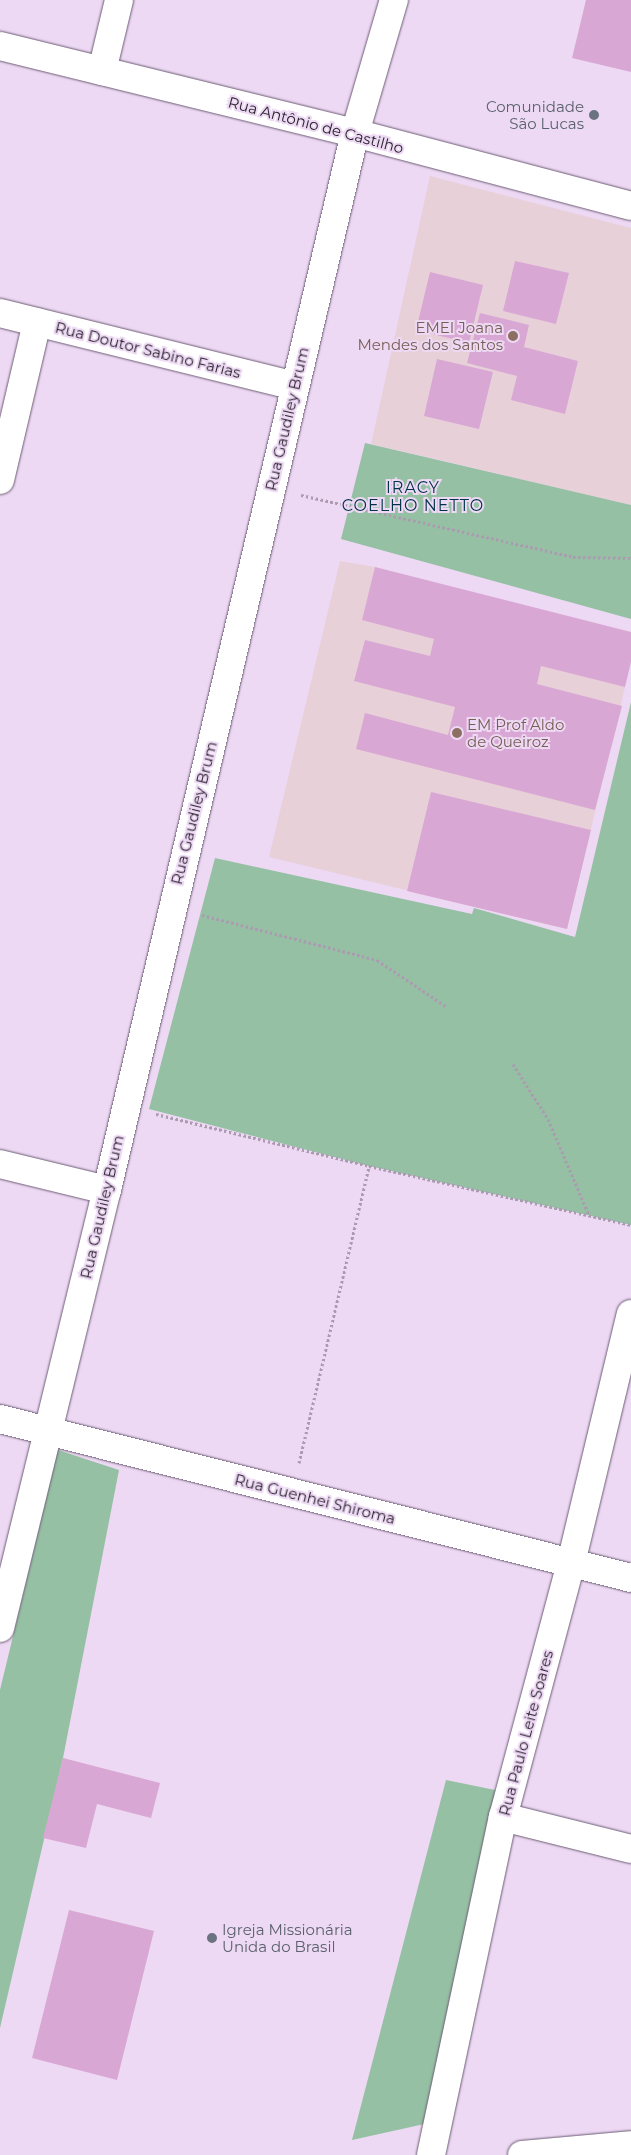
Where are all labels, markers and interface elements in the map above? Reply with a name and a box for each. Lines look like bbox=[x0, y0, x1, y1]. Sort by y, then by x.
street label: Rua Antônio de Castilho bbox=[226, 93, 406, 157]
place label: Comunidade São Lucas bbox=[486, 97, 584, 132]
marker: Comunidade São Lucas bbox=[588, 109, 600, 121]
street label: Rua Doutor Sabino Farias bbox=[53, 318, 243, 382]
place label: EMEI Joana Mendes dos Santos bbox=[357, 318, 503, 353]
marker: EMEI Joana Mendes dos Santos bbox=[507, 330, 519, 342]
street label: Rua Gaudiley Brum bbox=[262, 345, 312, 493]
district label: IRACY COELHO NETTO bbox=[340, 478, 486, 516]
place label: EM Prof Aldo de Queiroz bbox=[467, 715, 564, 750]
marker: EM Prof Aldo de Queiroz bbox=[451, 727, 463, 739]
street label: Rua Gaudiley Brum bbox=[168, 740, 220, 886]
street label: Rua Gaudiley Brum bbox=[77, 1133, 127, 1281]
street label: Rua Guenhei Shiroma bbox=[233, 1470, 397, 1528]
street label: Rua Paulo Leite Soares bbox=[495, 1648, 557, 1818]
place label: Igreja Missionária Unida do Brasil bbox=[222, 1920, 353, 1955]
marker: Igreja Missionária Unida do Brasil bbox=[206, 1932, 218, 1944]

